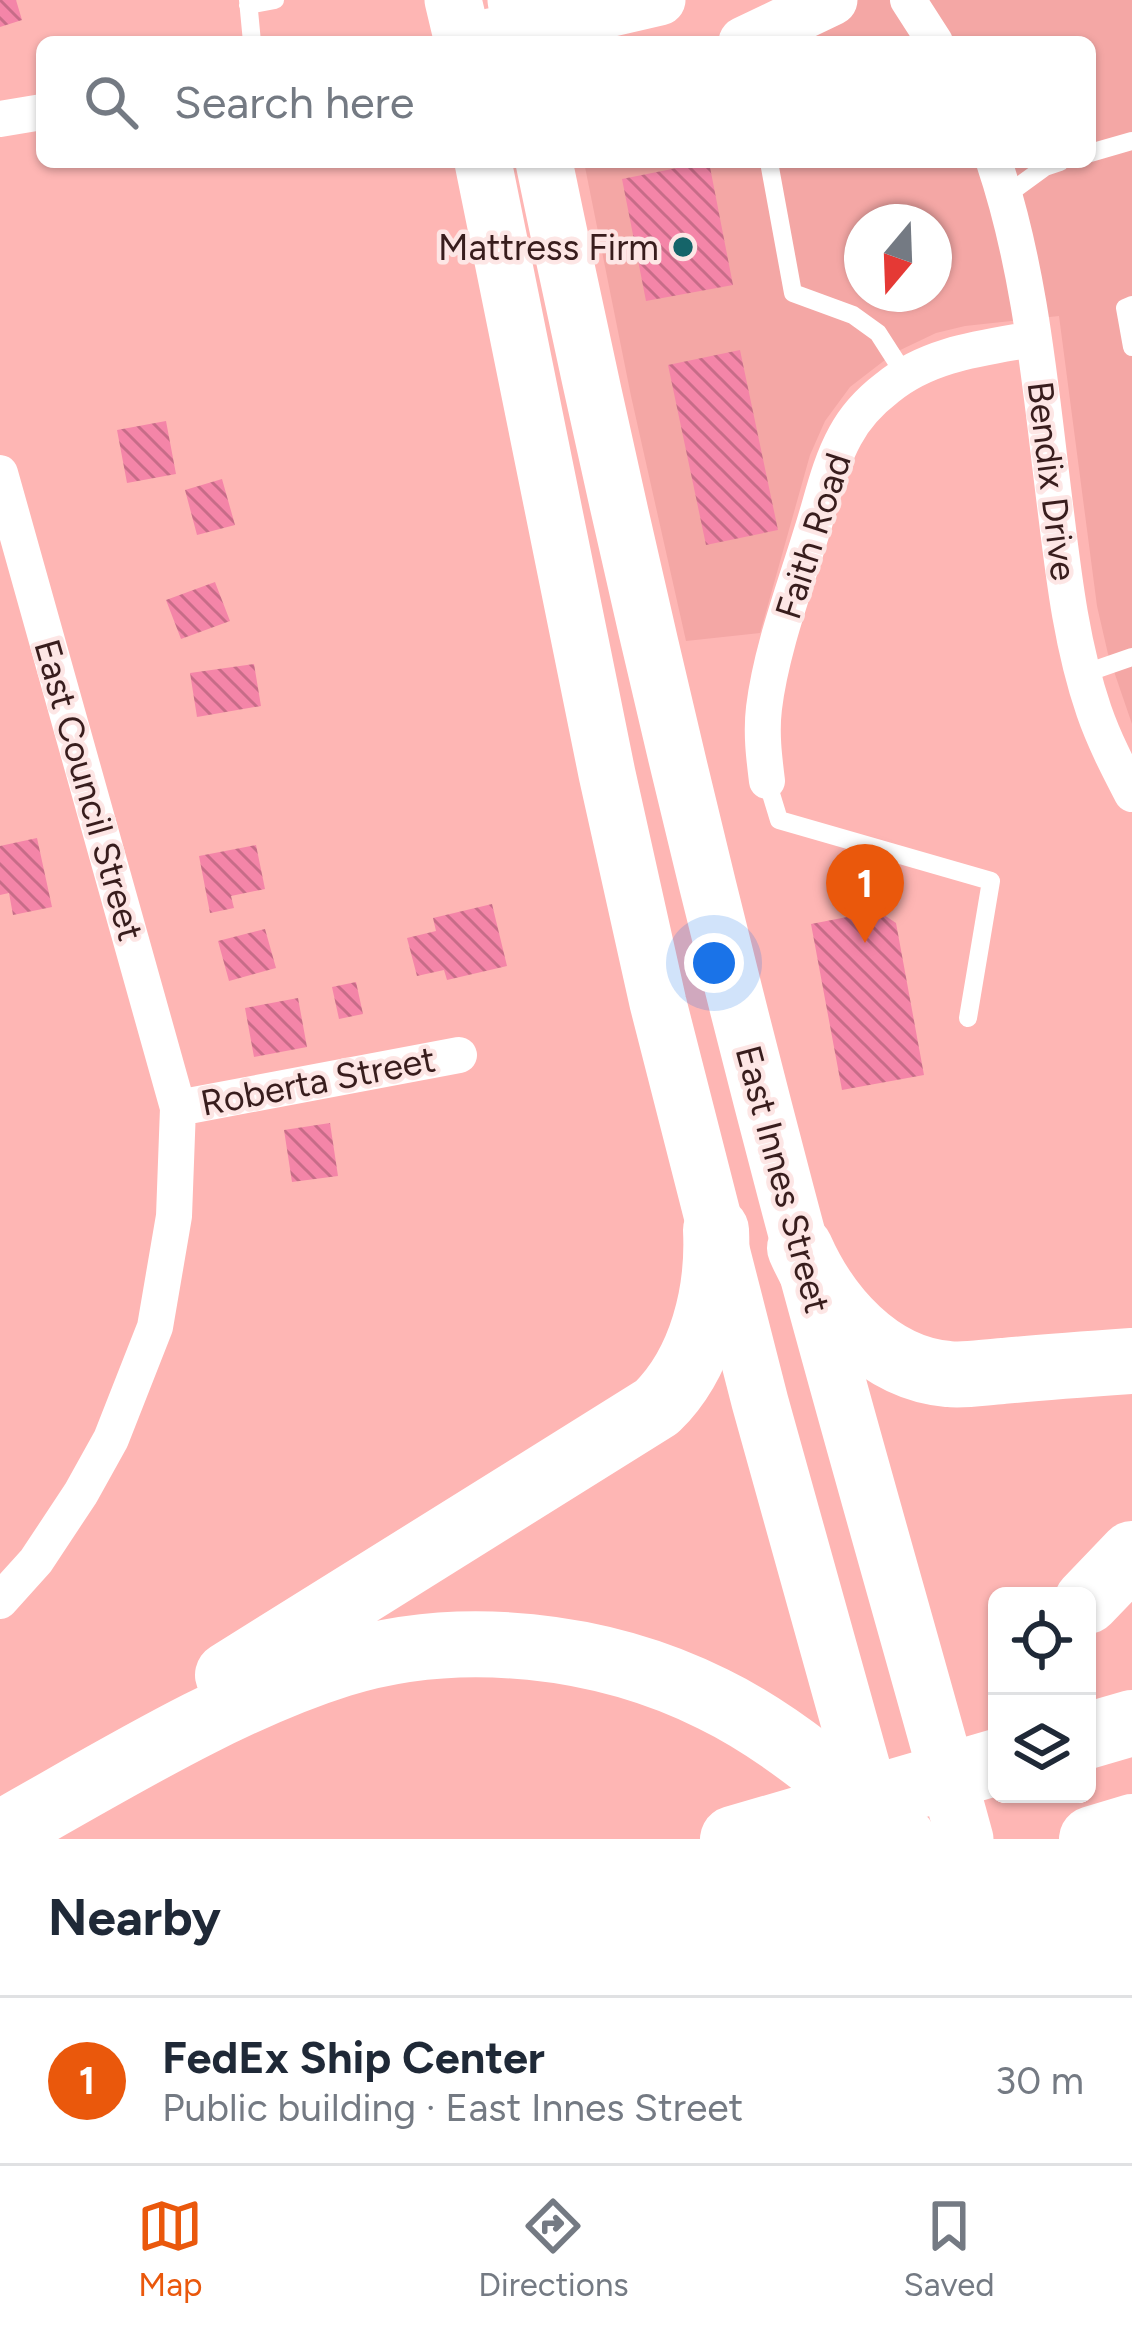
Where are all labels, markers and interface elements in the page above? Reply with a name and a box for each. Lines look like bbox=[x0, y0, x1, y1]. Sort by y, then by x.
search box bbox=[36, 36, 1096, 168]
icon: search bbox=[78, 69, 144, 135]
text: Search here bbox=[174, 75, 414, 129]
north arrow bbox=[844, 204, 952, 312]
place label: Mattress Firm bbox=[438, 226, 659, 269]
marker: Mattress Firm bbox=[670, 234, 696, 260]
street label: Bendix Drive bbox=[1018, 379, 1086, 583]
street label: Faith Road bbox=[766, 448, 860, 624]
street label: East Council Street bbox=[25, 634, 153, 946]
pin: 1 bbox=[826, 844, 904, 943]
your location bbox=[684, 933, 744, 993]
street label: Roberta Street bbox=[197, 1037, 439, 1125]
street label: East Innes Street bbox=[727, 1041, 839, 1317]
map controls bbox=[988, 1587, 1096, 1803]
button: locate bbox=[988, 1587, 1096, 1695]
button: layers bbox=[988, 1695, 1096, 1803]
text: Nearby bbox=[48, 1887, 221, 1948]
text: FedEx Ship Center bbox=[162, 2030, 545, 2084]
text: 1 bbox=[79, 2057, 95, 2104]
text: 30 m bbox=[995, 2057, 1084, 2104]
text: Public building · East Innes Street bbox=[162, 2084, 743, 2131]
tab: Map bbox=[137, 2193, 203, 2304]
tab: Directions bbox=[478, 2193, 629, 2304]
tab: Saved bbox=[904, 2193, 995, 2304]

